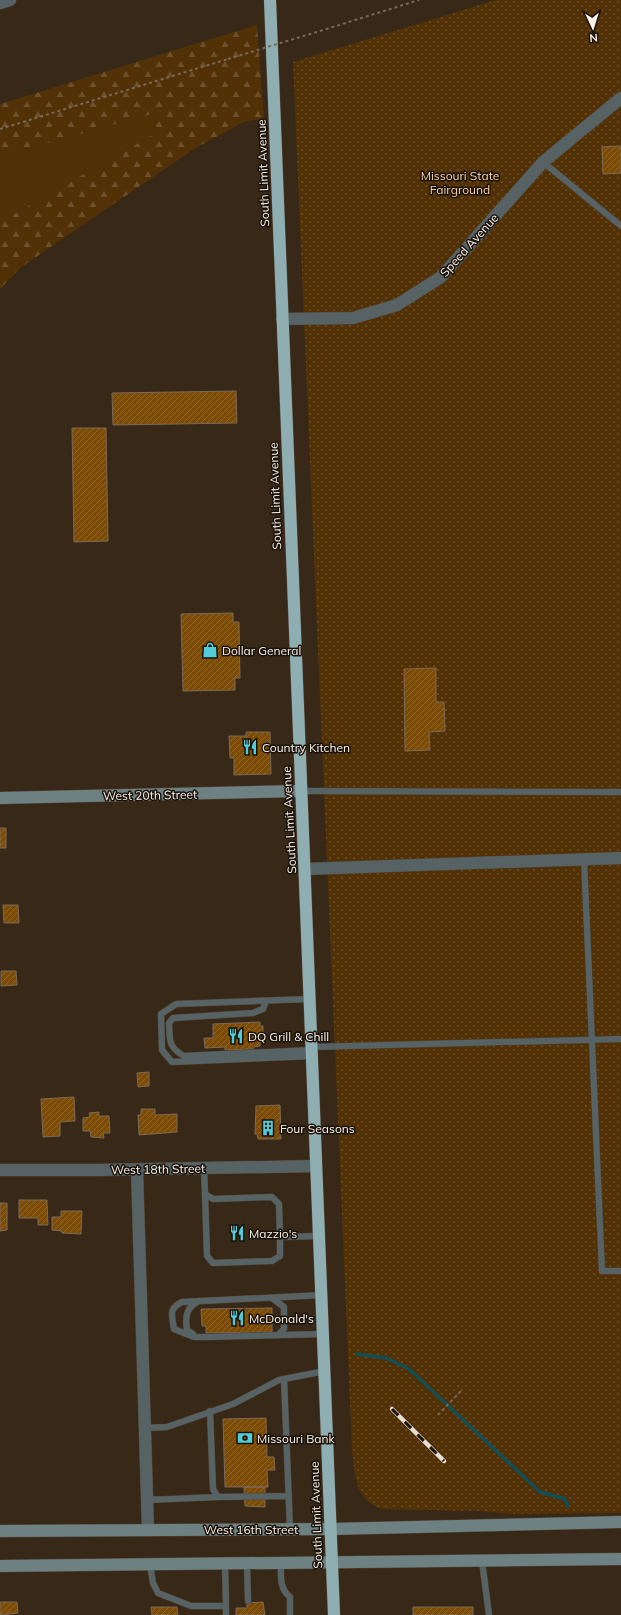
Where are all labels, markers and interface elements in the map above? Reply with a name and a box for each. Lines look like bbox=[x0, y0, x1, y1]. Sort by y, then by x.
north arrow bbox=[573, 8, 613, 48]
text: N bbox=[589, 31, 598, 45]
street label: South Limit Avenue bbox=[254, 119, 272, 227]
park label: Missouri State Fairground bbox=[421, 168, 499, 197]
street label: Speed Avenue bbox=[437, 210, 501, 280]
street label: South Limit Avenue bbox=[266, 442, 284, 550]
shop icon: Dollar General bbox=[201, 641, 219, 659]
place label: Dollar General bbox=[222, 643, 301, 658]
restaurant icon: Country Kitchen bbox=[241, 738, 259, 756]
place label: Country Kitchen bbox=[262, 740, 350, 755]
street label: South Limit Avenue bbox=[279, 766, 299, 874]
street label: West 20th Street bbox=[103, 787, 197, 803]
restaurant icon: DQ Grill & Chill bbox=[227, 1027, 245, 1045]
place label: DQ Grill & Chill bbox=[248, 1029, 329, 1044]
building icon: Four Seasons bbox=[259, 1119, 277, 1137]
place label: Four Seasons bbox=[280, 1121, 355, 1136]
street label: West 18th Street bbox=[111, 1161, 205, 1177]
restaurant icon: Mazzio's bbox=[228, 1224, 246, 1242]
place label: Mazzio's bbox=[249, 1226, 297, 1241]
restaurant icon: McDonald's bbox=[228, 1309, 246, 1327]
place label: McDonald's bbox=[249, 1311, 314, 1326]
bank icon: Missouri Bank bbox=[236, 1429, 254, 1447]
place label: Missouri Bank bbox=[257, 1431, 336, 1446]
street label: South Limit Avenue bbox=[307, 1461, 325, 1569]
street label: West 16th Street bbox=[204, 1522, 298, 1537]

